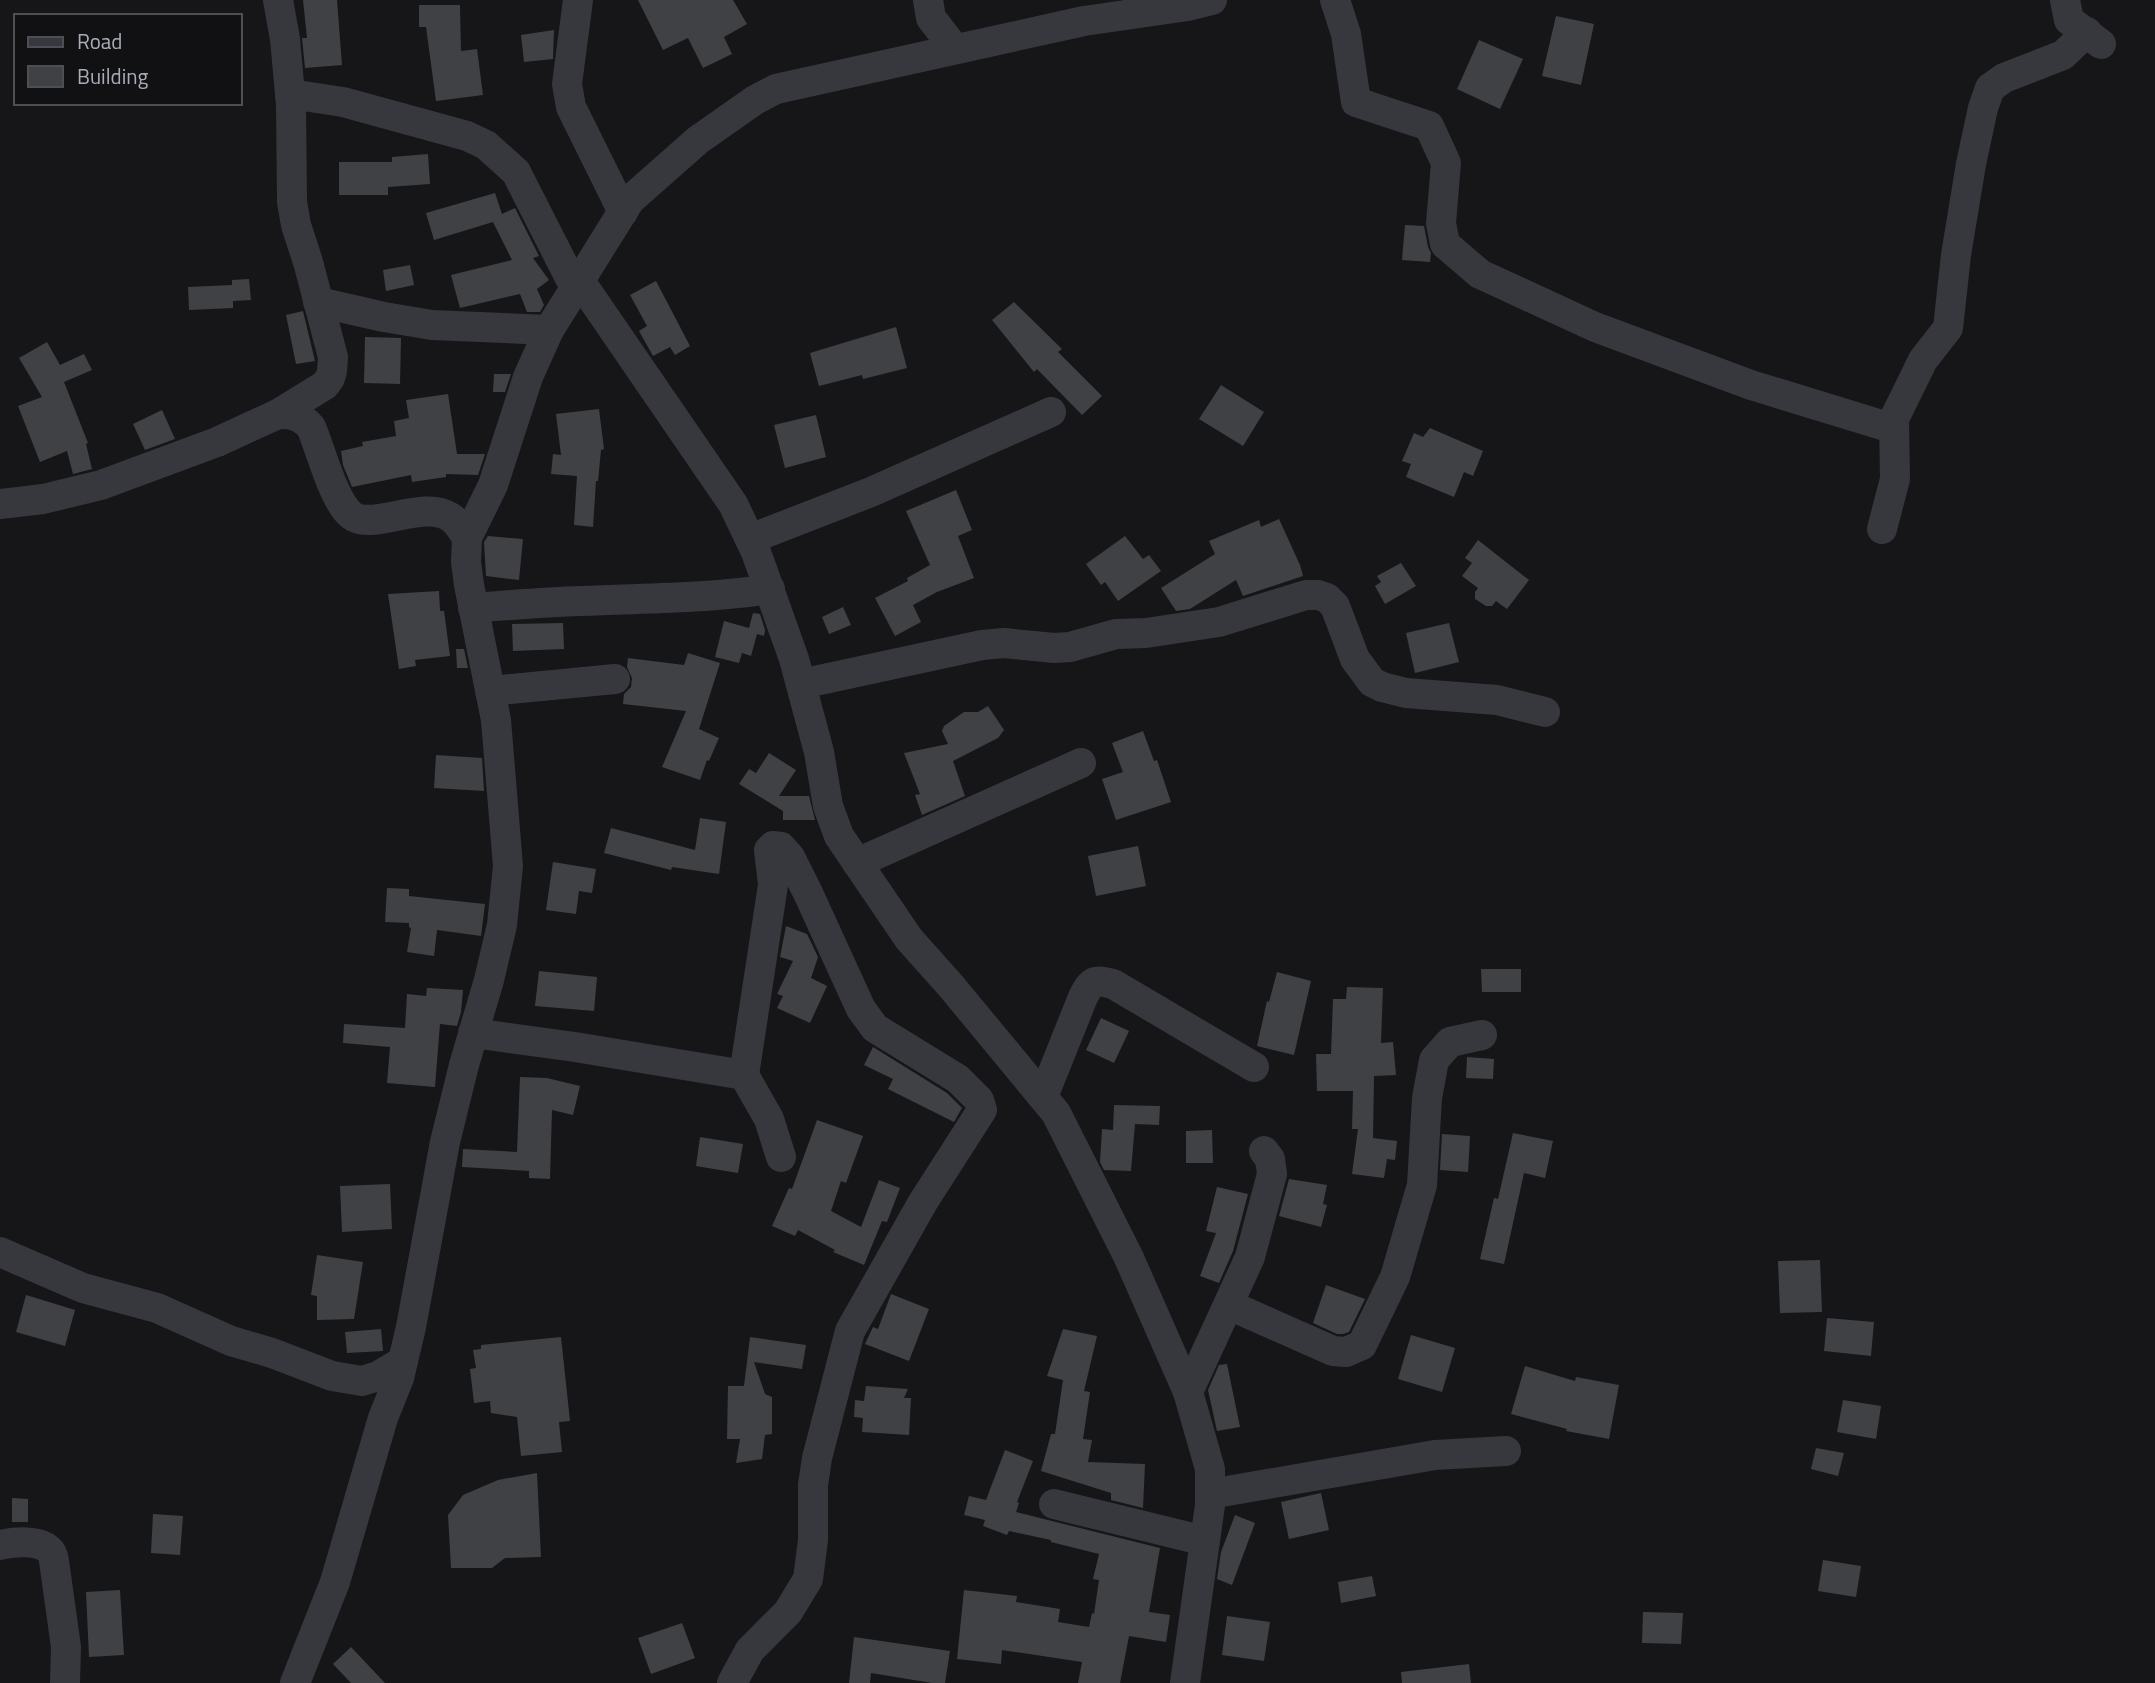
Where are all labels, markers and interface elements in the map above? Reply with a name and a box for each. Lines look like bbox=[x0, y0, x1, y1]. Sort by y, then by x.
legend bbox=[14, 14, 242, 105]
text: Road bbox=[77, 25, 122, 57]
text: Building bbox=[77, 60, 149, 92]

